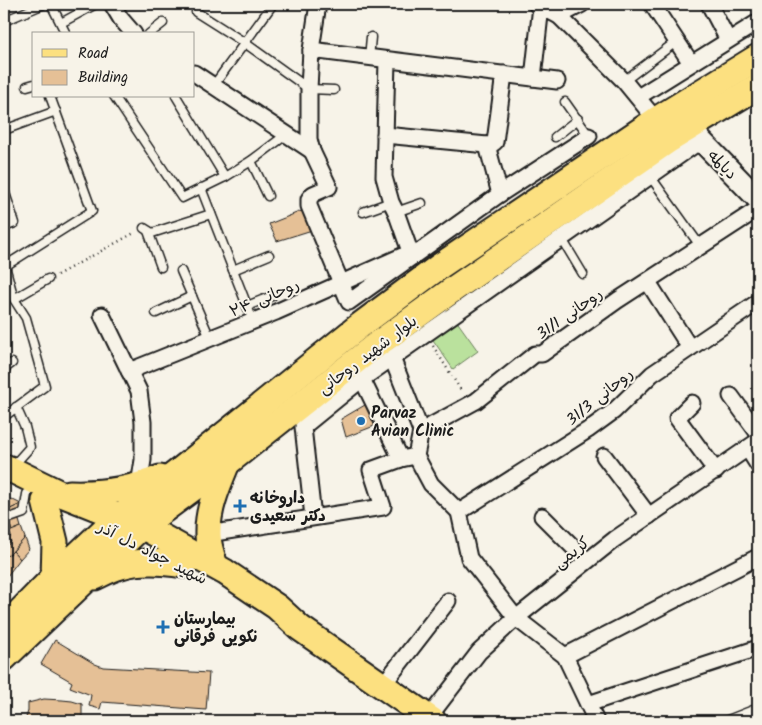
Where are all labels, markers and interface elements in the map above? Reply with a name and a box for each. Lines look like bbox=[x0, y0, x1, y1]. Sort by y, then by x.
legend bbox=[32, 32, 195, 98]
text: Road bbox=[78, 42, 109, 66]
text: Building bbox=[78, 66, 128, 90]
street label: دیالمه bbox=[701, 144, 743, 186]
street label: روحانی ۲۴ bbox=[226, 272, 304, 324]
street label: روحانی 31/1 bbox=[532, 282, 608, 346]
street label: بلوار شهید روحانی bbox=[313, 309, 423, 401]
street label: روحانی 31/3 bbox=[561, 362, 639, 432]
place label: Parvaz Avian Clinic bbox=[371, 401, 454, 444]
marker: Parvaz Avian Clinic bbox=[355, 415, 367, 427]
place label: داروخانه دکتر سعیدی bbox=[250, 486, 326, 529]
marker: داروخانه دکتر سعیدی bbox=[234, 500, 246, 512]
street label: شهید جواد دل آذر bbox=[91, 514, 212, 592]
street label: کریمی bbox=[548, 531, 596, 575]
place label: بیمارستان نکویی فرقانی bbox=[174, 607, 257, 650]
marker: بیمارستان نکویی فرقانی bbox=[156, 620, 170, 634]

